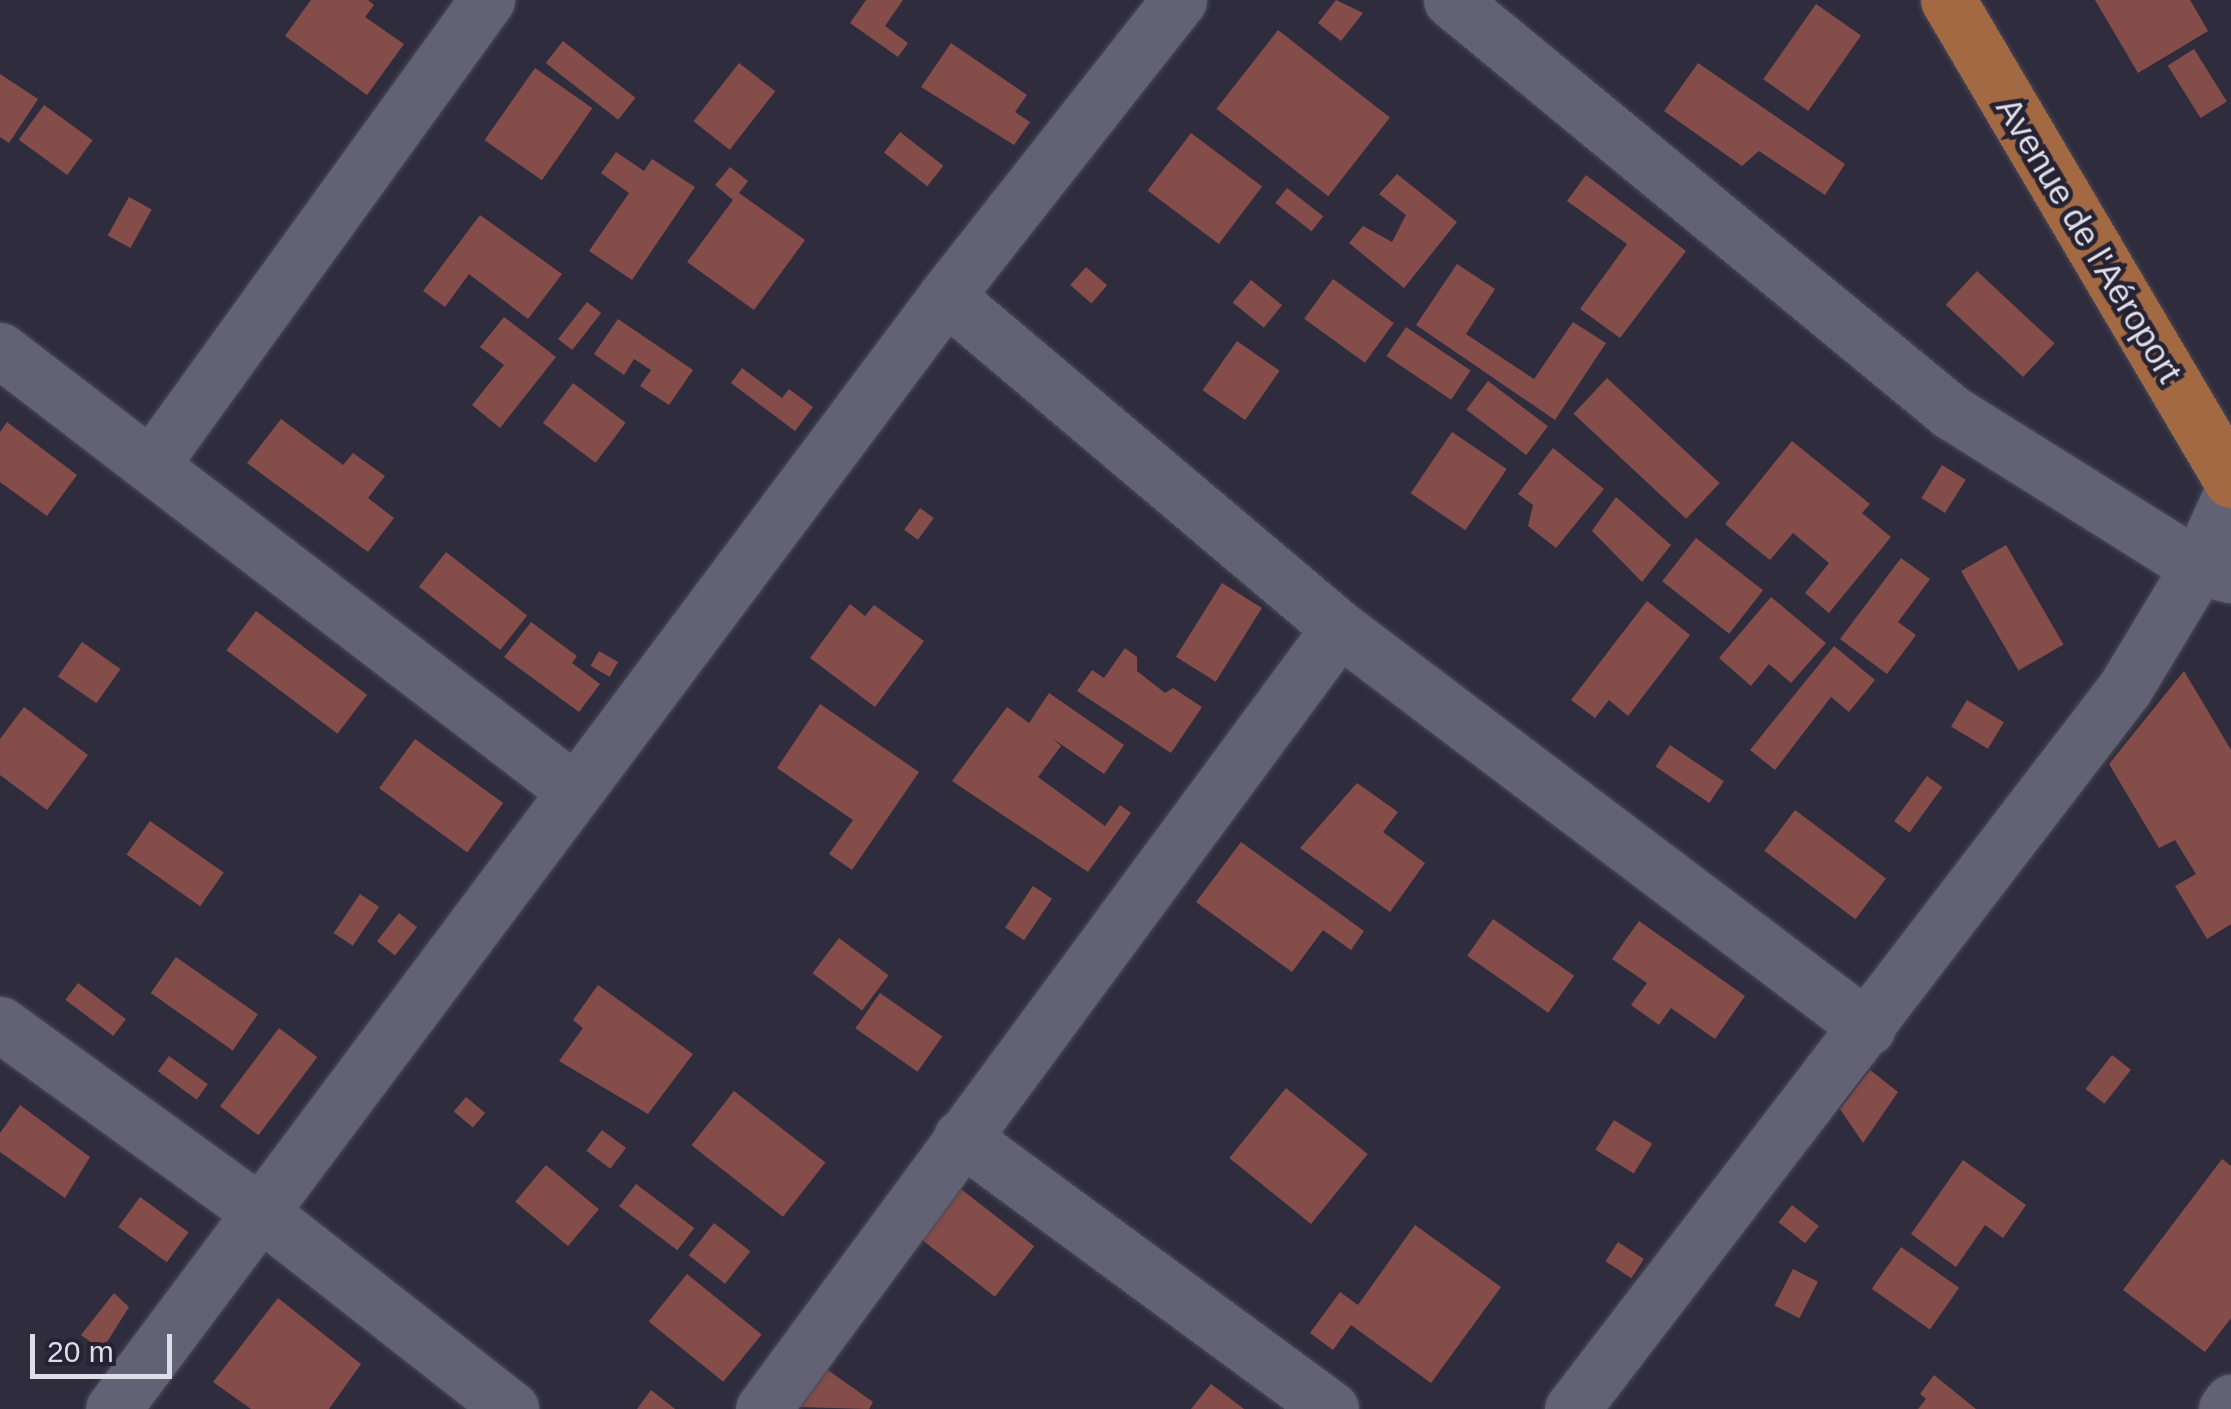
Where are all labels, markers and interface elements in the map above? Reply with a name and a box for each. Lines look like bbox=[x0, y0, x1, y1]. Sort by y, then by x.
street label: Avenue de l'Aéroport bbox=[1987, 90, 2191, 390]
scale bar bbox=[35, 1314, 178, 1376]
text: 20 m bbox=[47, 1335, 114, 1368]

